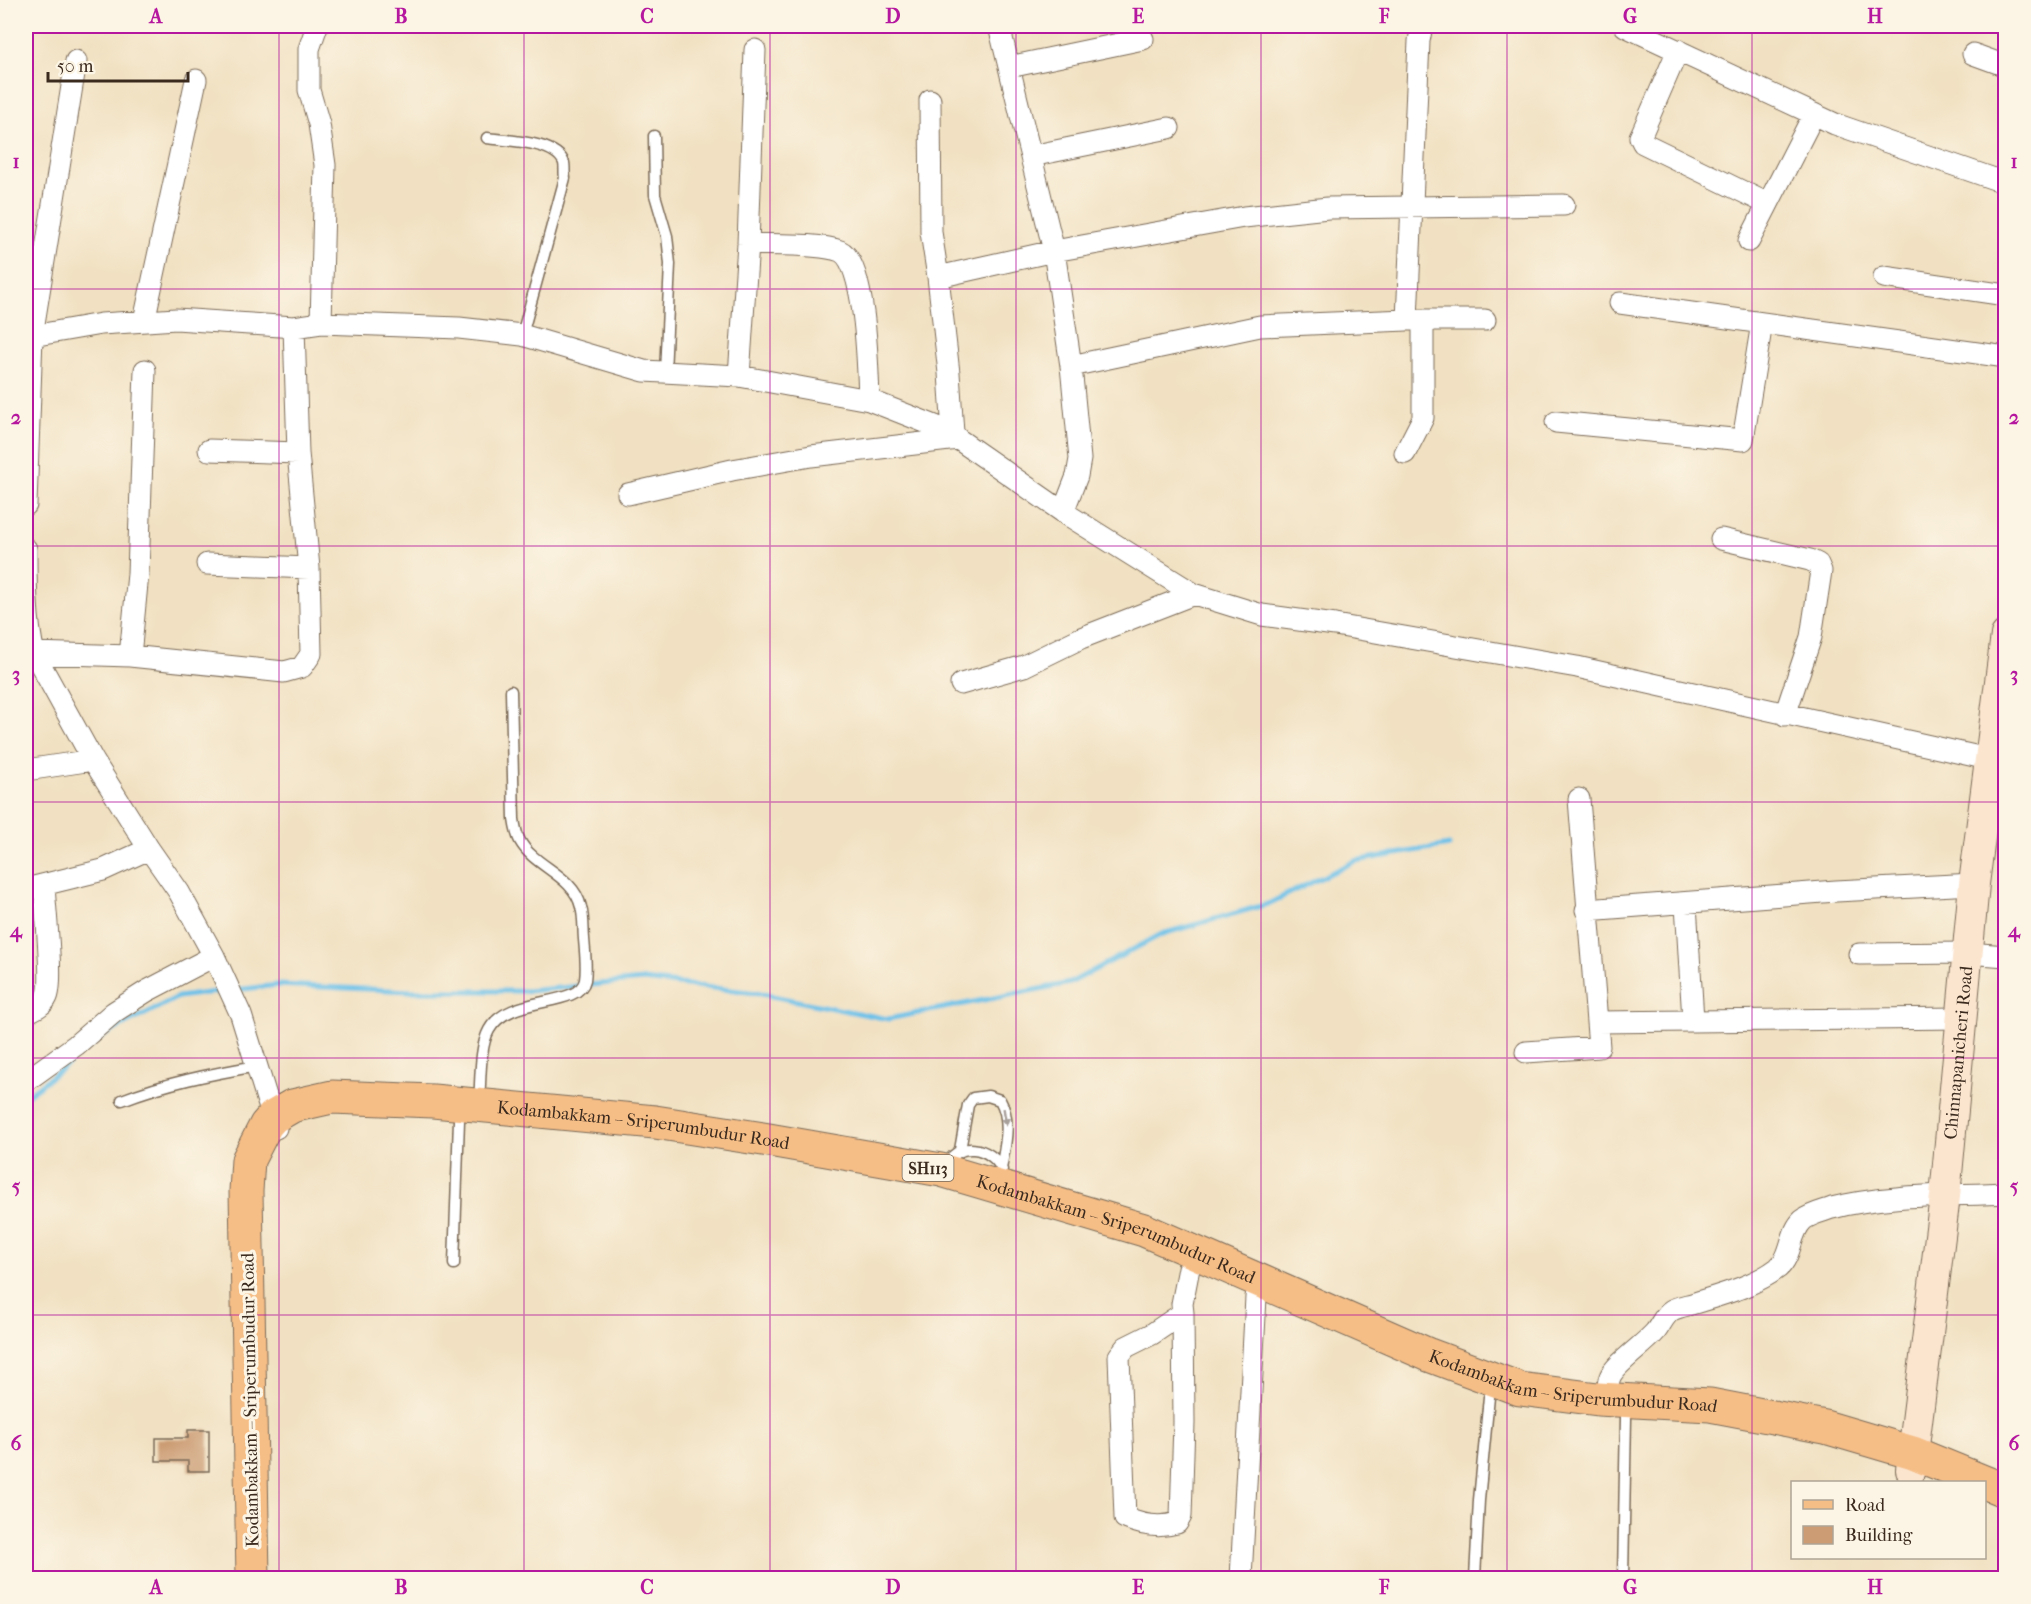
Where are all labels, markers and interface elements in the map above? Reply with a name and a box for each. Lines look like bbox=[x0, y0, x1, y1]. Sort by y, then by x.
text: A bbox=[148, 5, 164, 28]
text: B bbox=[394, 5, 408, 28]
text: C bbox=[640, 5, 654, 28]
text: D bbox=[885, 5, 901, 28]
text: E bbox=[1132, 5, 1144, 28]
text: F bbox=[1378, 5, 1390, 28]
text: G bbox=[1623, 5, 1637, 28]
text: H bbox=[1867, 5, 1883, 28]
scale bar bbox=[48, 45, 188, 83]
text: 50 m bbox=[57, 56, 94, 77]
text: 1 bbox=[12, 150, 20, 173]
text: 1 bbox=[2010, 150, 2018, 173]
text: 2 bbox=[11, 406, 21, 429]
text: 2 bbox=[2009, 406, 2019, 429]
text: 3 bbox=[12, 663, 20, 686]
text: 3 bbox=[2010, 663, 2018, 686]
text: 4 bbox=[9, 919, 23, 943]
text: 4 bbox=[2007, 919, 2021, 943]
street label: Chinnapanicheri Road bbox=[1940, 965, 1977, 1141]
street label: Kodambakkam – Sriperumbudur Road bbox=[496, 1097, 791, 1154]
one-way arrow bbox=[1001, 1107, 1010, 1126]
road number: SH113 bbox=[902, 1155, 954, 1181]
street label: Kodambakkam – Sriperumbudur Road bbox=[974, 1171, 1259, 1289]
text: 5 bbox=[12, 1175, 21, 1198]
text: 5 bbox=[2010, 1175, 2019, 1198]
street label: Kodambakkam – Sriperumbudur Road bbox=[237, 1252, 264, 1547]
street label: Kodambakkam – Sriperumbudur Road bbox=[1426, 1346, 1719, 1417]
text: 6 bbox=[11, 1432, 23, 1455]
text: 6 bbox=[2009, 1432, 2021, 1455]
legend bbox=[1791, 1481, 1986, 1559]
text: Road bbox=[1845, 1495, 1885, 1516]
text: Building bbox=[1845, 1525, 1913, 1546]
text: A bbox=[148, 1576, 164, 1599]
text: B bbox=[394, 1576, 408, 1599]
text: C bbox=[640, 1576, 654, 1599]
text: D bbox=[885, 1576, 901, 1599]
text: E bbox=[1132, 1576, 1144, 1599]
text: F bbox=[1378, 1576, 1390, 1599]
text: G bbox=[1623, 1576, 1637, 1599]
text: H bbox=[1867, 1576, 1883, 1599]

